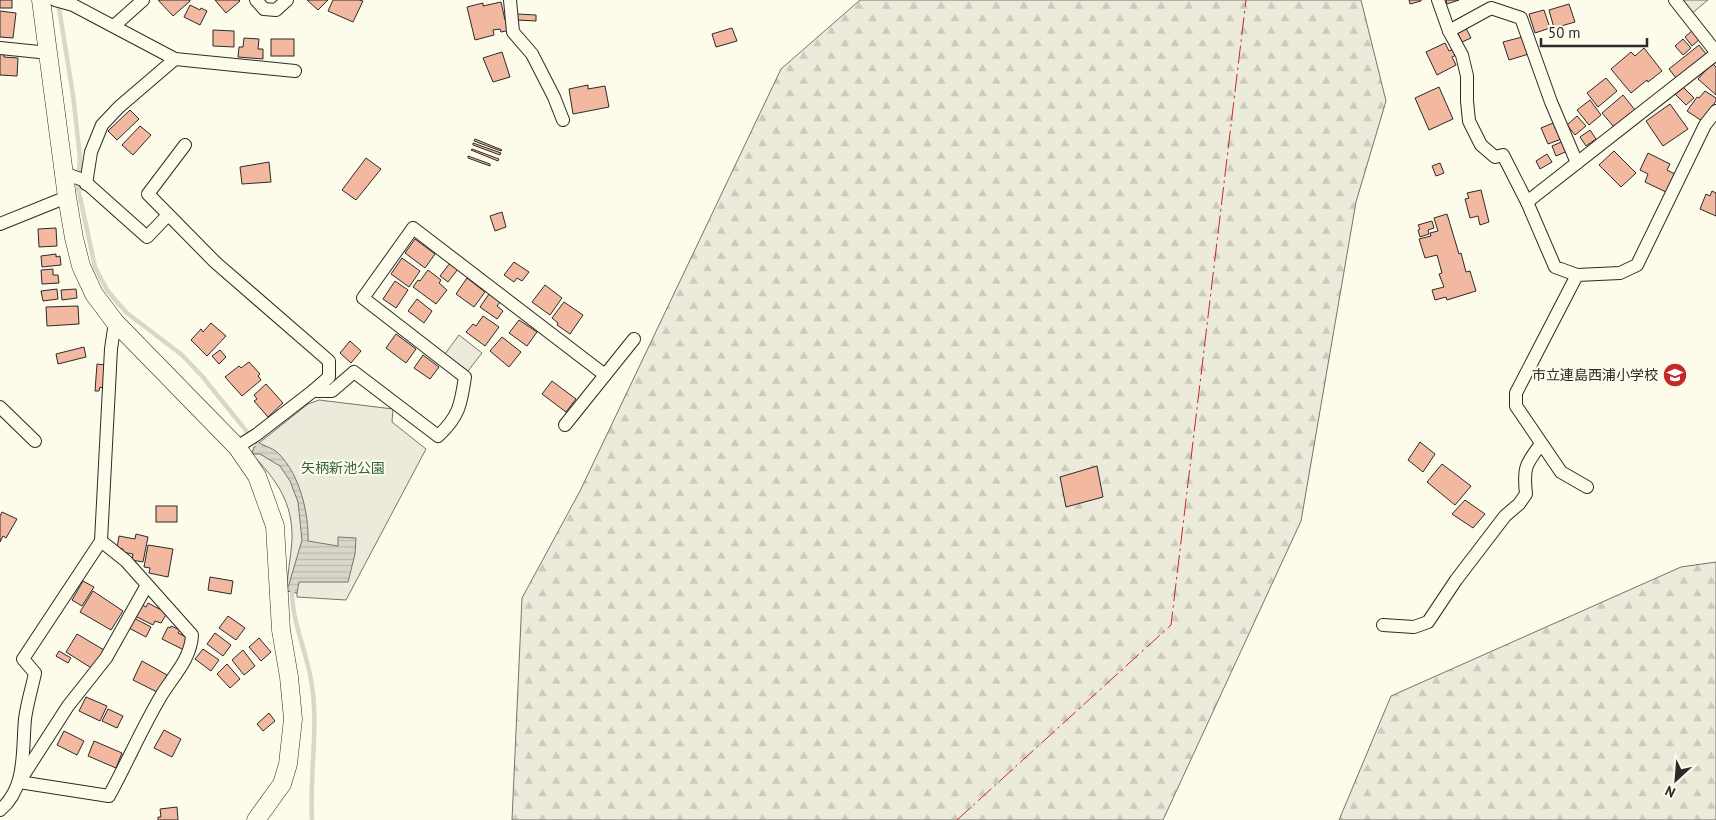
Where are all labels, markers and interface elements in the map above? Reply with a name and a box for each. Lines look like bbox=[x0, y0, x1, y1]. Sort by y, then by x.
scale bar bbox=[1541, 15, 1647, 47]
text: 50 m bbox=[1548, 23, 1581, 42]
school or university icon: 市立連島西浦小学校 bbox=[1662, 362, 1688, 388]
place label: 市立連島西浦小学校 bbox=[1532, 366, 1658, 384]
park label: 矢柄新池公園 bbox=[301, 459, 385, 477]
north arrow bbox=[1651, 755, 1701, 805]
text: N bbox=[1662, 782, 1678, 802]

